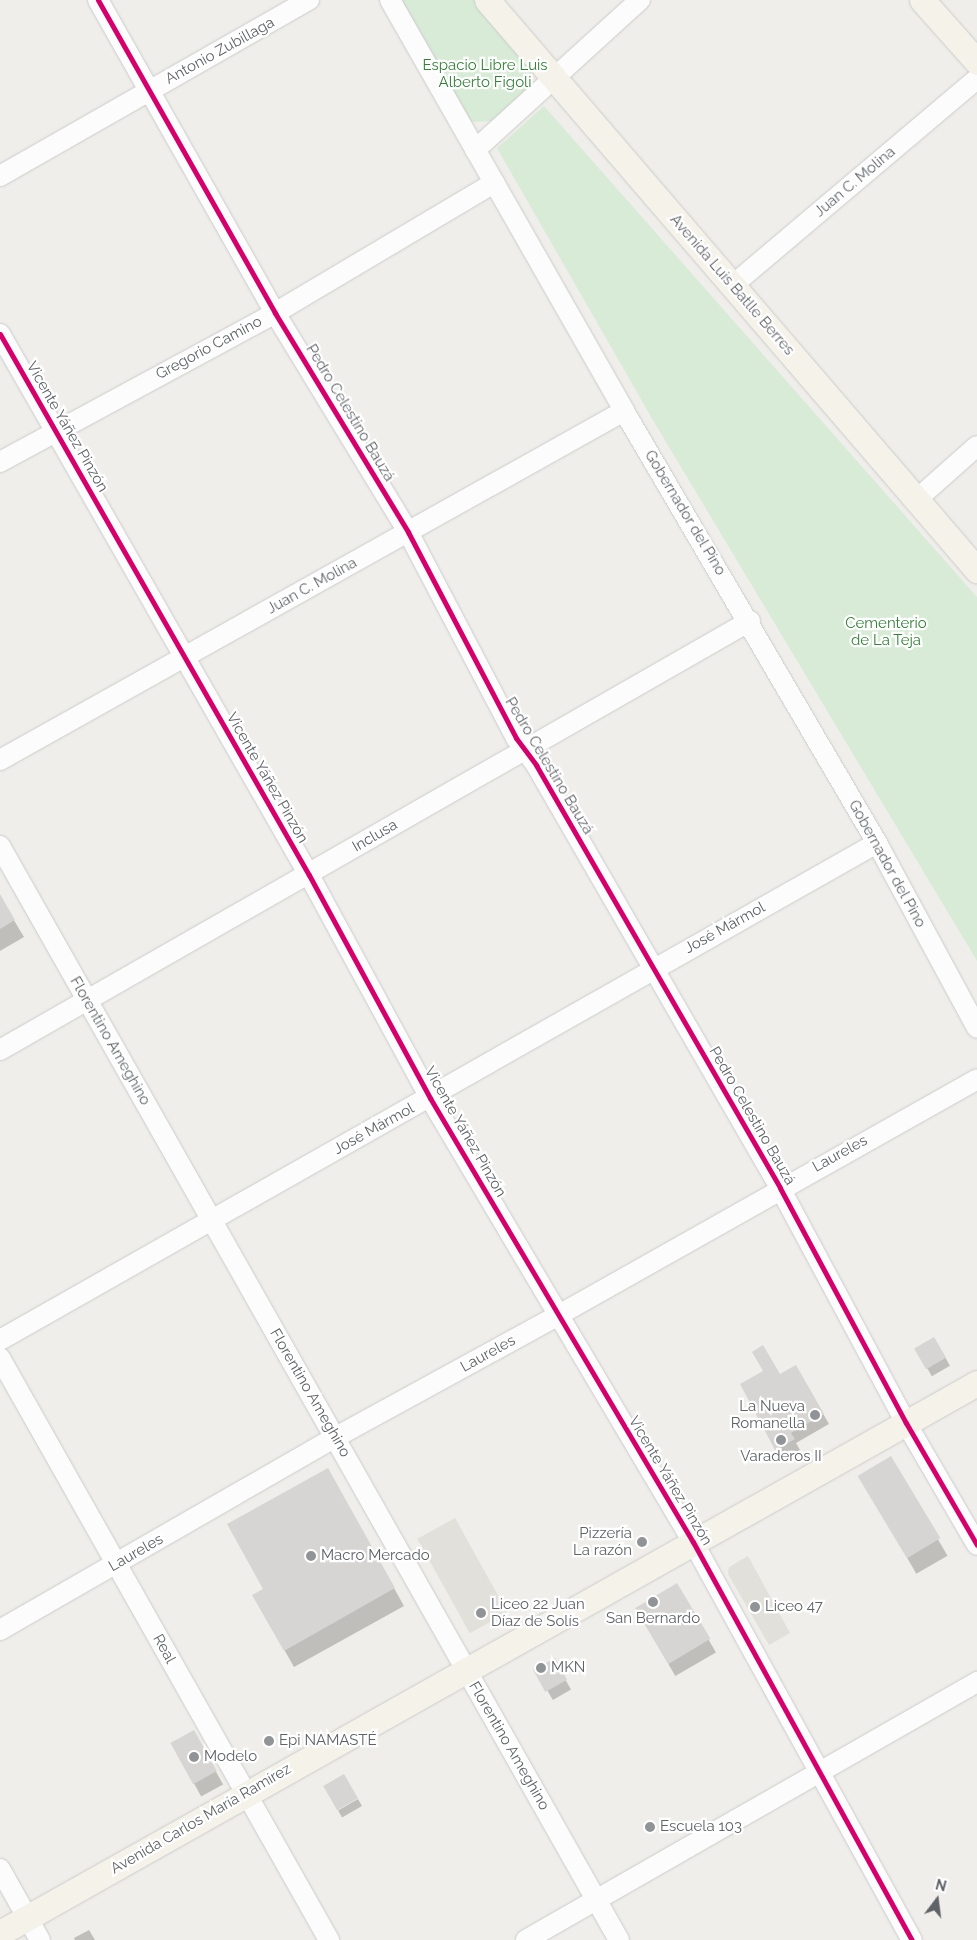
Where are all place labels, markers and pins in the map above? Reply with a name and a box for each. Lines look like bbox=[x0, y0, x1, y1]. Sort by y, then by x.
place label: La Nueva Romanella bbox=[731, 1397, 805, 1432]
marker: La Nueva Romanella bbox=[809, 1409, 821, 1421]
marker: Varaderos II bbox=[775, 1434, 787, 1446]
place label: Varaderos II bbox=[740, 1448, 822, 1466]
place label: Pizzería La razón bbox=[573, 1524, 632, 1559]
marker: Pizzería La razón bbox=[636, 1536, 648, 1548]
place label: Macro Mercado bbox=[321, 1547, 430, 1565]
marker: Macro Mercado bbox=[305, 1550, 317, 1562]
place label: Liceo 22 Juan Díaz de Solís bbox=[491, 1595, 585, 1630]
marker: San Bernardo bbox=[647, 1596, 659, 1608]
place label: Liceo 47 bbox=[765, 1598, 823, 1616]
marker: Liceo 47 bbox=[749, 1601, 761, 1613]
marker: Liceo 22 Juan Díaz de Solís bbox=[475, 1607, 487, 1619]
place label: San Bernardo bbox=[606, 1610, 700, 1628]
place label: MKN bbox=[551, 1659, 585, 1677]
marker: MKN bbox=[535, 1662, 547, 1674]
place label: Epi NAMASTÉ bbox=[279, 1732, 377, 1750]
marker: Epi NAMASTÉ bbox=[263, 1735, 275, 1747]
place label: Modelo bbox=[204, 1748, 257, 1766]
marker: Modelo bbox=[188, 1751, 200, 1763]
place label: Escuela 103 bbox=[660, 1818, 742, 1836]
marker: Escuela 103 bbox=[644, 1821, 656, 1833]

